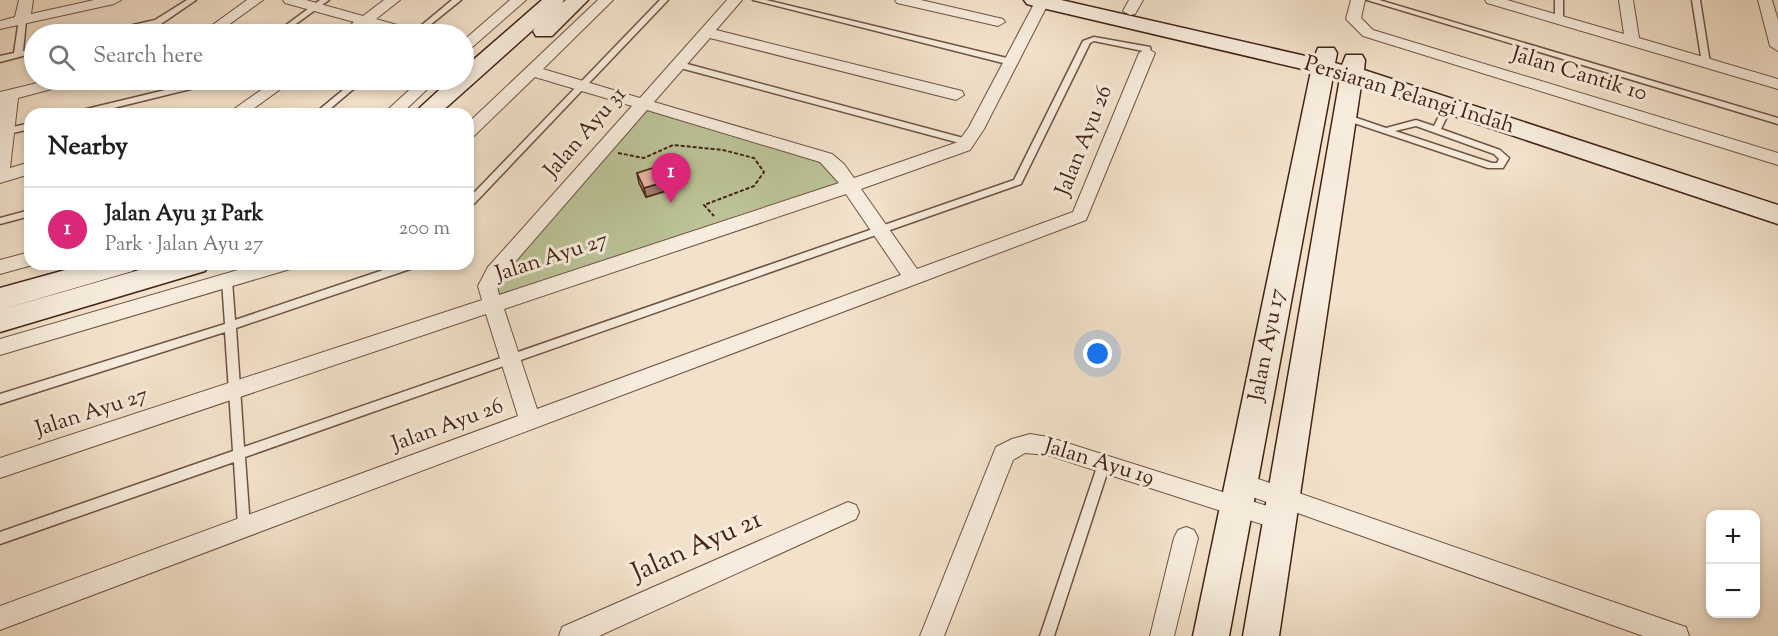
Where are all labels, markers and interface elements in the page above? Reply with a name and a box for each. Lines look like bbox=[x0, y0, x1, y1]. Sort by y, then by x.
search box bbox=[24, 24, 474, 90]
street label: Jalan Cantik 10 bbox=[1506, 39, 1651, 111]
icon: search bbox=[45, 41, 78, 74]
text: Search here bbox=[93, 41, 203, 73]
street label: Persiaran Pelangi Indah bbox=[1300, 49, 1518, 143]
street label: Jalan Ayu 31 bbox=[537, 80, 635, 186]
street label: Jalan Ayu 26 bbox=[1048, 81, 1122, 202]
text: Nearby bbox=[48, 129, 128, 166]
pin: 1 bbox=[652, 154, 690, 203]
text: Jalan Ayu 31 Park bbox=[105, 199, 264, 231]
text: 1 bbox=[64, 215, 71, 244]
text: 200 m bbox=[399, 215, 450, 244]
street label: Jalan Ayu 27 bbox=[491, 225, 612, 292]
text: Park · Jalan Ayu 27 bbox=[105, 231, 263, 260]
street label: Jalan Ayu 17 bbox=[1241, 286, 1295, 405]
your location bbox=[1083, 339, 1112, 368]
street label: Jalan Ayu 27 bbox=[31, 380, 152, 447]
street label: Jalan Ayu 26 bbox=[387, 391, 508, 461]
street label: Jalan Ayu 19 bbox=[1039, 431, 1158, 495]
street label: Jalan Ayu 21 bbox=[624, 501, 768, 594]
map controls bbox=[1706, 510, 1760, 618]
button: + bbox=[1706, 510, 1760, 564]
button: − bbox=[1706, 564, 1760, 618]

